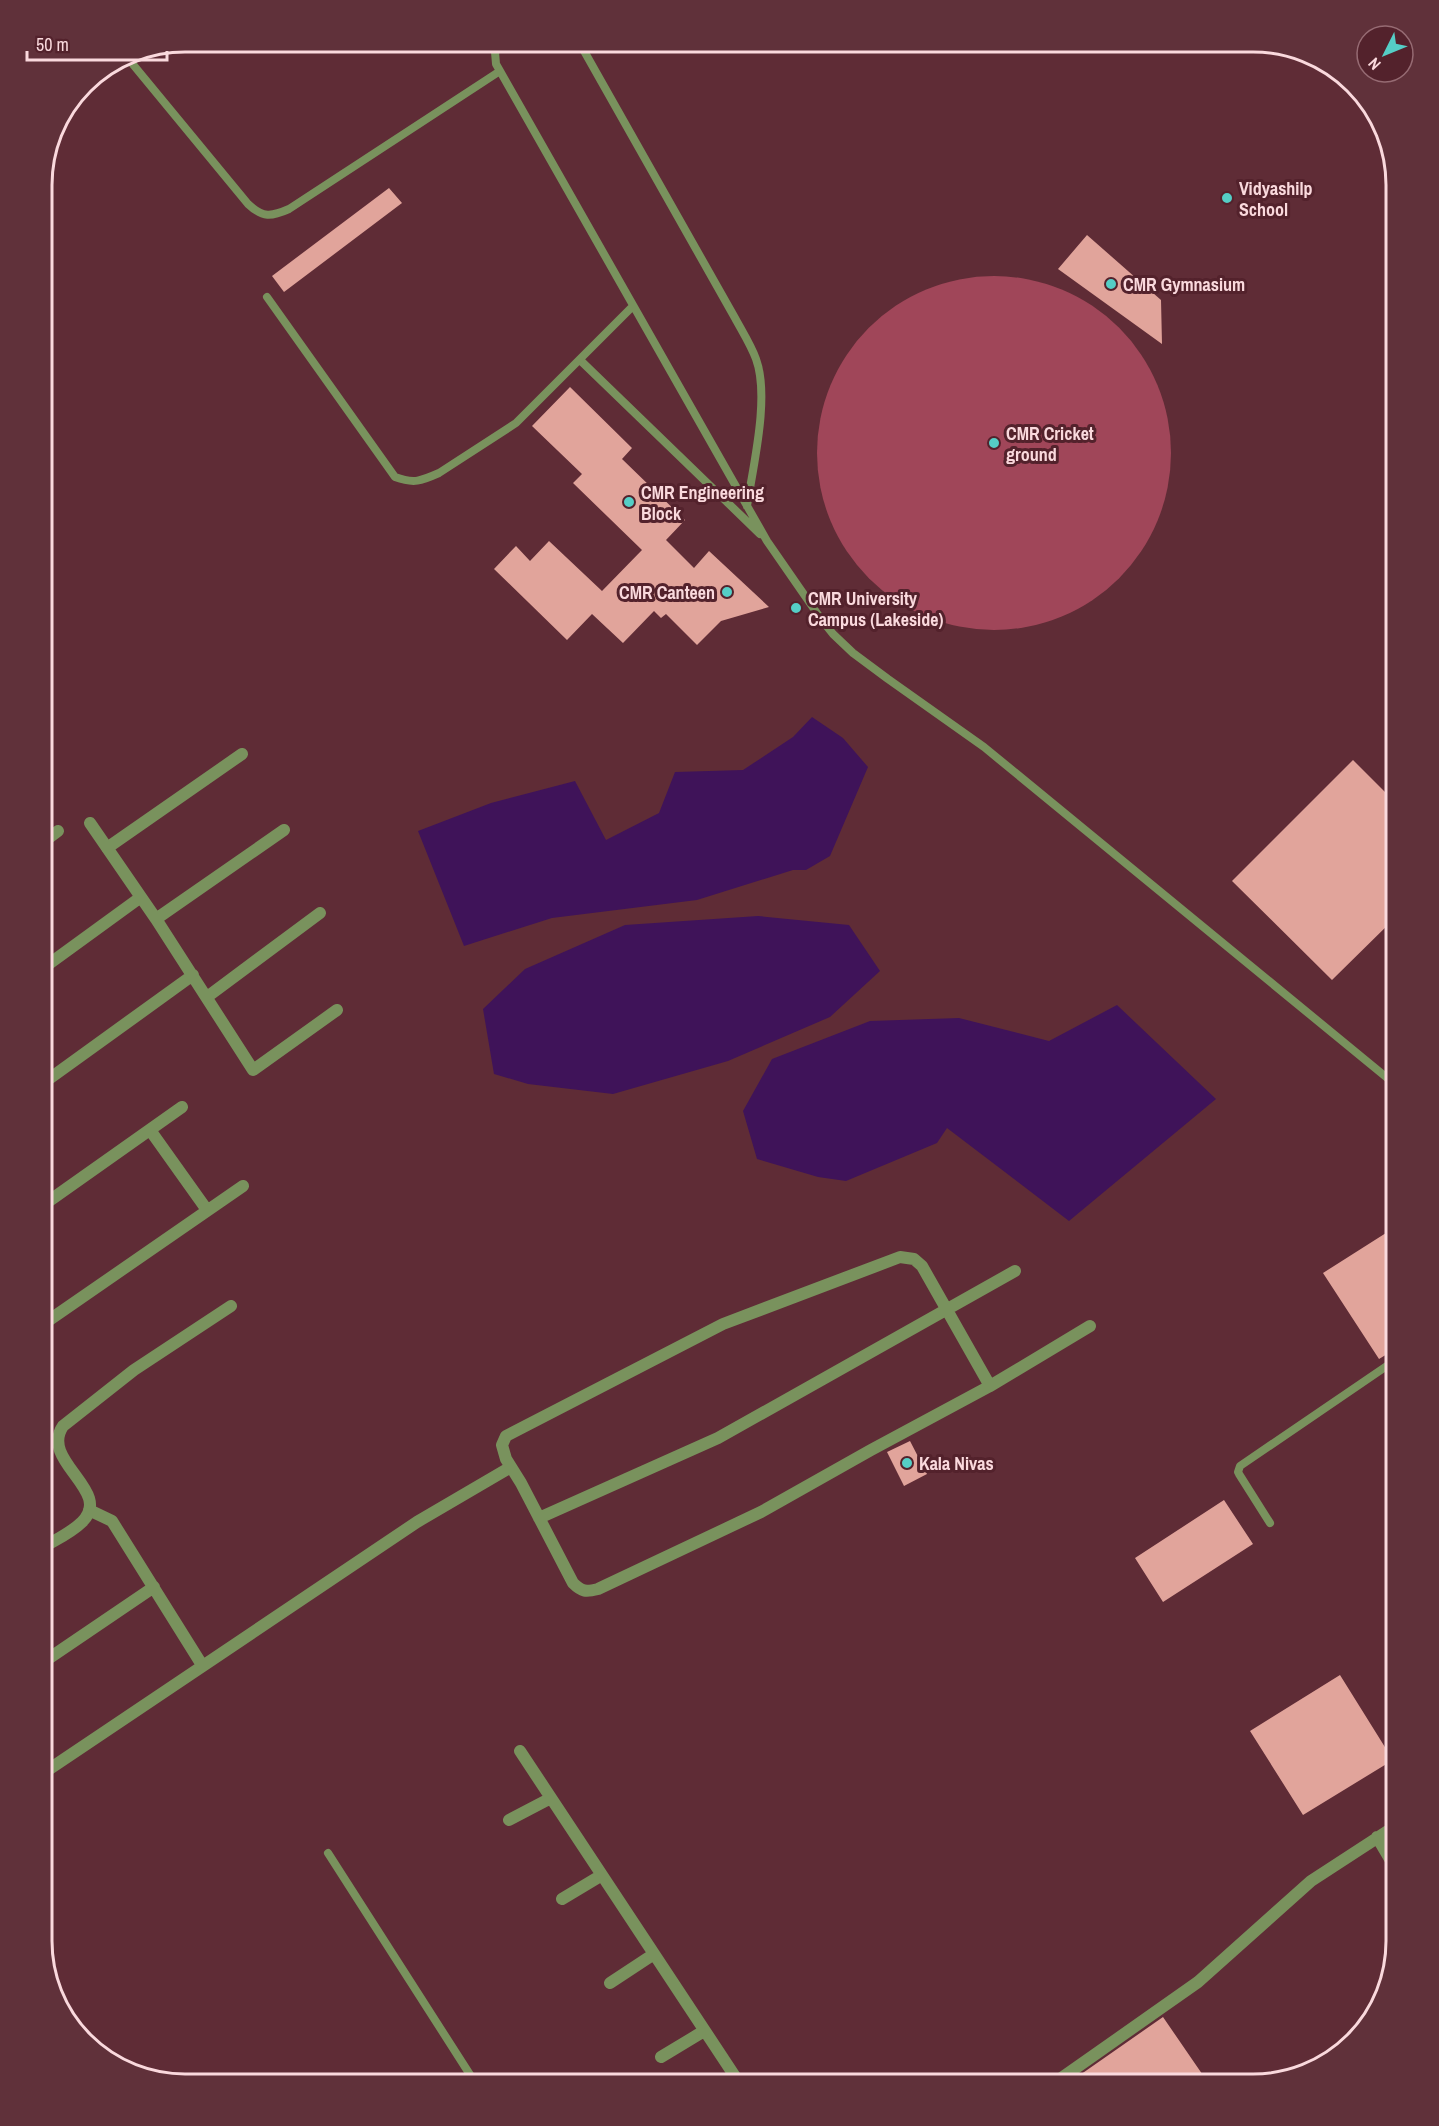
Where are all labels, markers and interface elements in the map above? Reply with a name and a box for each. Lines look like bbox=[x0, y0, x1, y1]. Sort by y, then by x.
scale bar bbox=[27, 24, 166, 62]
north arrow bbox=[1355, 24, 1415, 84]
text: 50 m bbox=[36, 32, 69, 57]
text: N bbox=[1363, 53, 1385, 75]
place label: Vidyashilp School bbox=[1239, 176, 1313, 222]
marker: Vidyashilp School bbox=[1220, 191, 1234, 205]
place label: CMR Gymnasium bbox=[1123, 272, 1245, 297]
marker: CMR Gymnasium bbox=[1104, 277, 1118, 291]
place label: CMR Cricket ground bbox=[1006, 421, 1094, 467]
marker: CMR Cricket ground bbox=[987, 436, 1001, 450]
place label: CMR Engineering Block bbox=[641, 480, 764, 526]
marker: CMR Engineering Block bbox=[622, 495, 636, 509]
place label: CMR Canteen bbox=[619, 580, 715, 605]
marker: CMR Canteen bbox=[720, 585, 734, 599]
place label: CMR University Campus (Lakeside) bbox=[808, 586, 943, 632]
marker: CMR University Campus (Lakeside) bbox=[789, 601, 803, 615]
place label: Kala Nivas bbox=[919, 1451, 994, 1476]
marker: Kala Nivas bbox=[900, 1456, 914, 1470]

